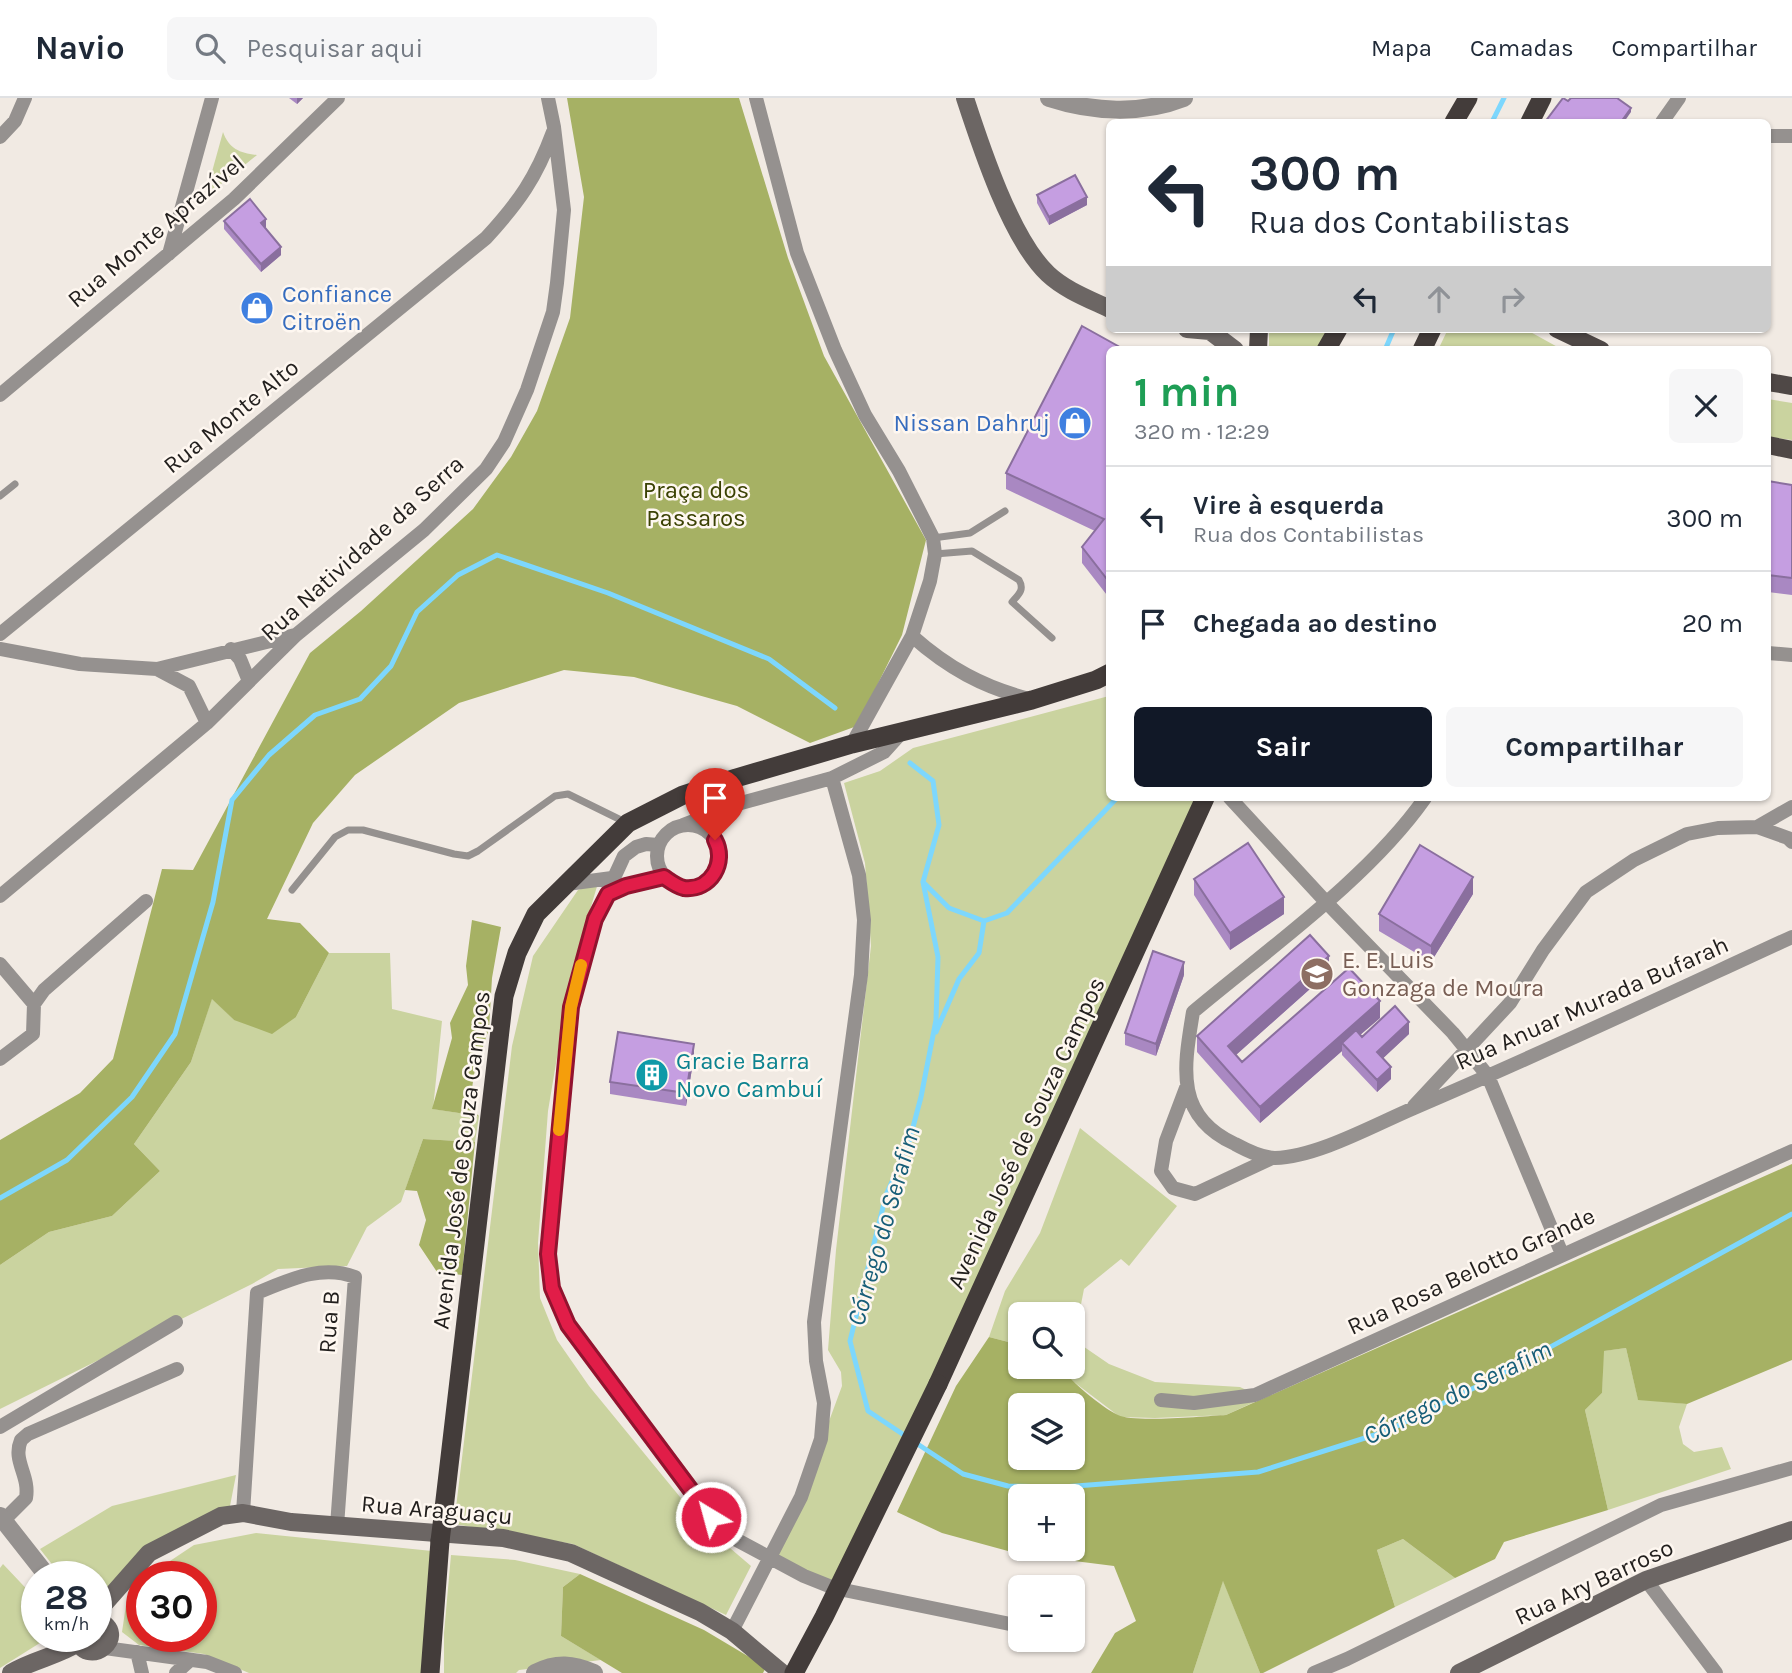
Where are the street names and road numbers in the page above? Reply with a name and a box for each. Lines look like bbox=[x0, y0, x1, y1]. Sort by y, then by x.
street label: Rua Monte Aprazível bbox=[62, 149, 250, 313]
street label: Rua Monte Alto bbox=[158, 353, 304, 479]
street label: Rua Natividade da Serra bbox=[255, 449, 469, 647]
street label: Rua Anuar Murada Bufarah bbox=[1451, 930, 1733, 1076]
street label: Avenida José de Souza Campos bbox=[941, 973, 1111, 1293]
street label: Avenida José de Souza Campos bbox=[426, 989, 496, 1331]
street label: Rua Rosa Belotto Grande bbox=[1343, 1201, 1599, 1341]
street label: Rua B bbox=[313, 1290, 345, 1354]
street label: Rua Araguaçu bbox=[360, 1489, 514, 1531]
street label: Rua Ary Barroso bbox=[1510, 1533, 1678, 1631]

